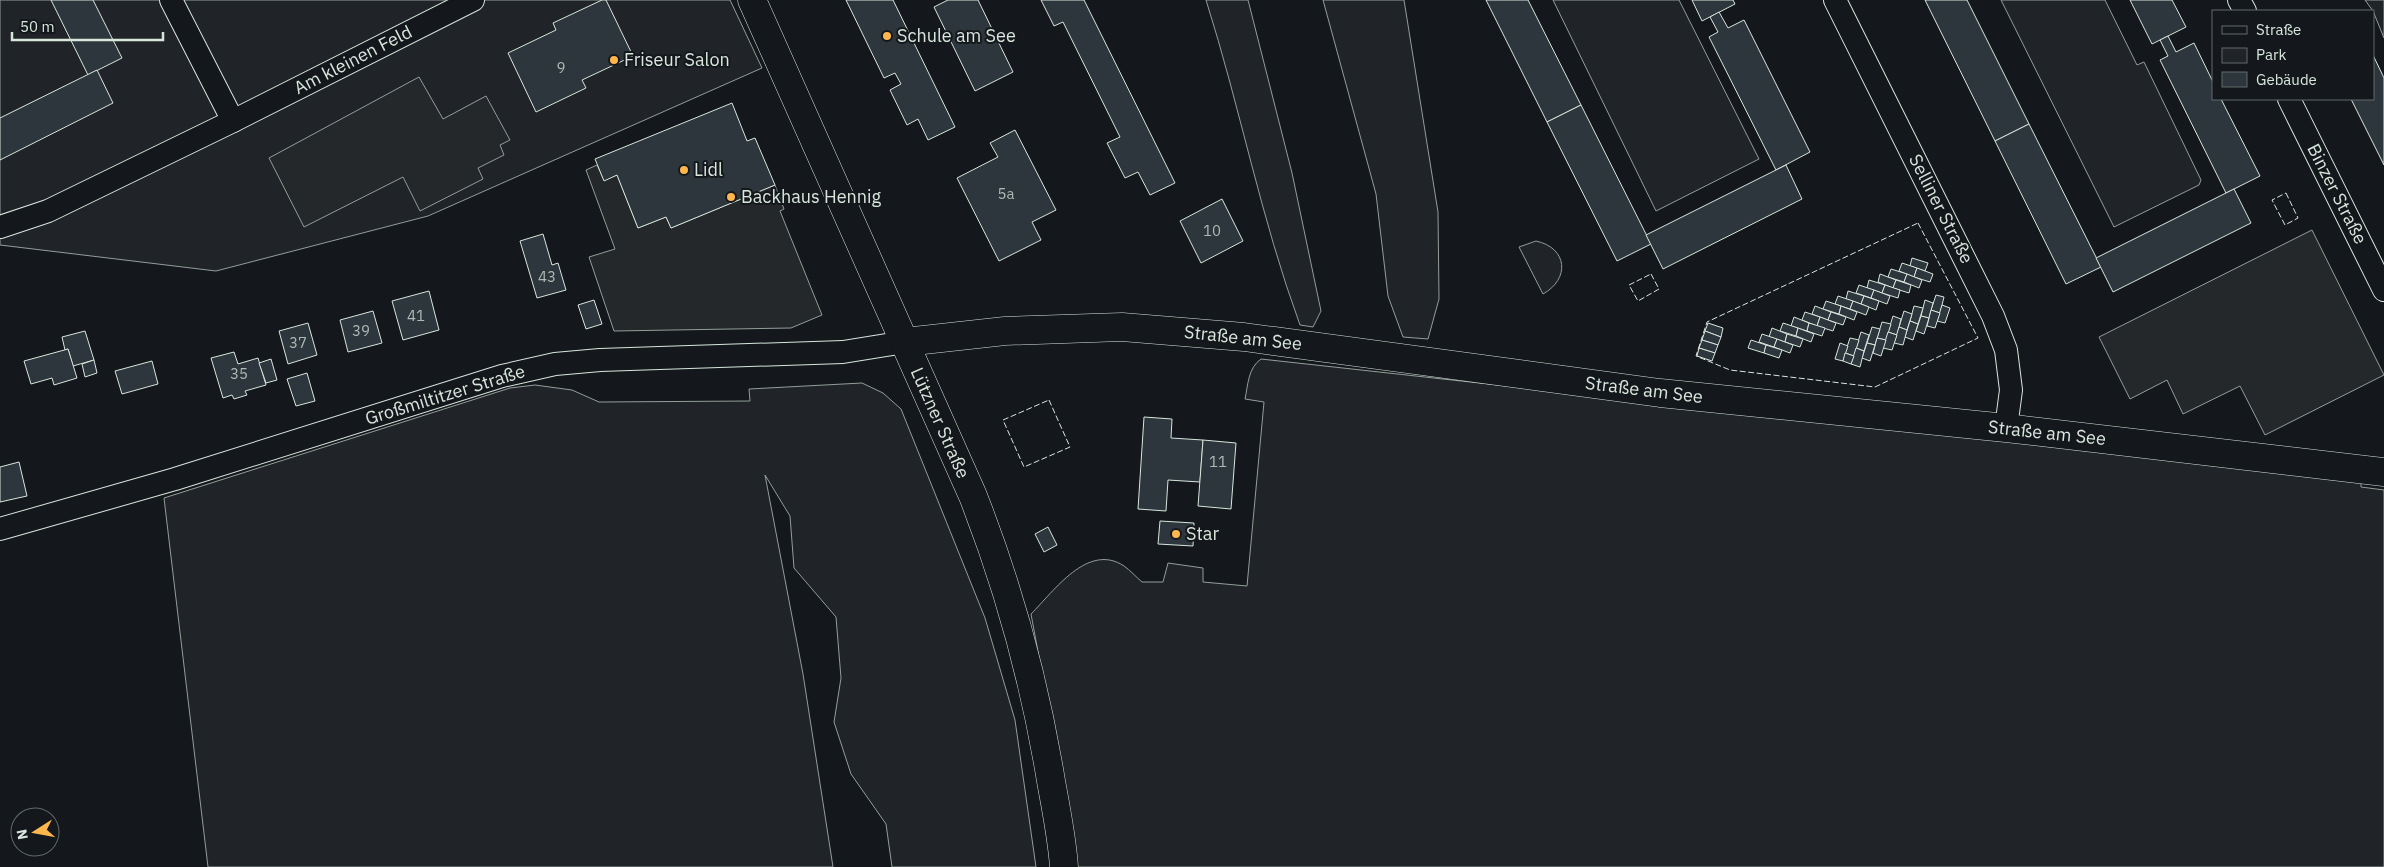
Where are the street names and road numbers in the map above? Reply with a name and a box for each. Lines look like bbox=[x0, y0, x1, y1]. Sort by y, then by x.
street label: Am kleinen Feld bbox=[290, 20, 416, 99]
street label: Binzer Straße bbox=[2302, 140, 2373, 248]
street label: Selliner Straße bbox=[1904, 150, 1979, 267]
street label: Straße am See bbox=[1183, 320, 1303, 355]
street label: Großmiltitzer Straße bbox=[362, 359, 528, 430]
street label: Lützner Straße bbox=[906, 364, 975, 482]
street label: Straße am See bbox=[1584, 371, 1704, 408]
street label: Straße am See bbox=[1987, 415, 2107, 450]

